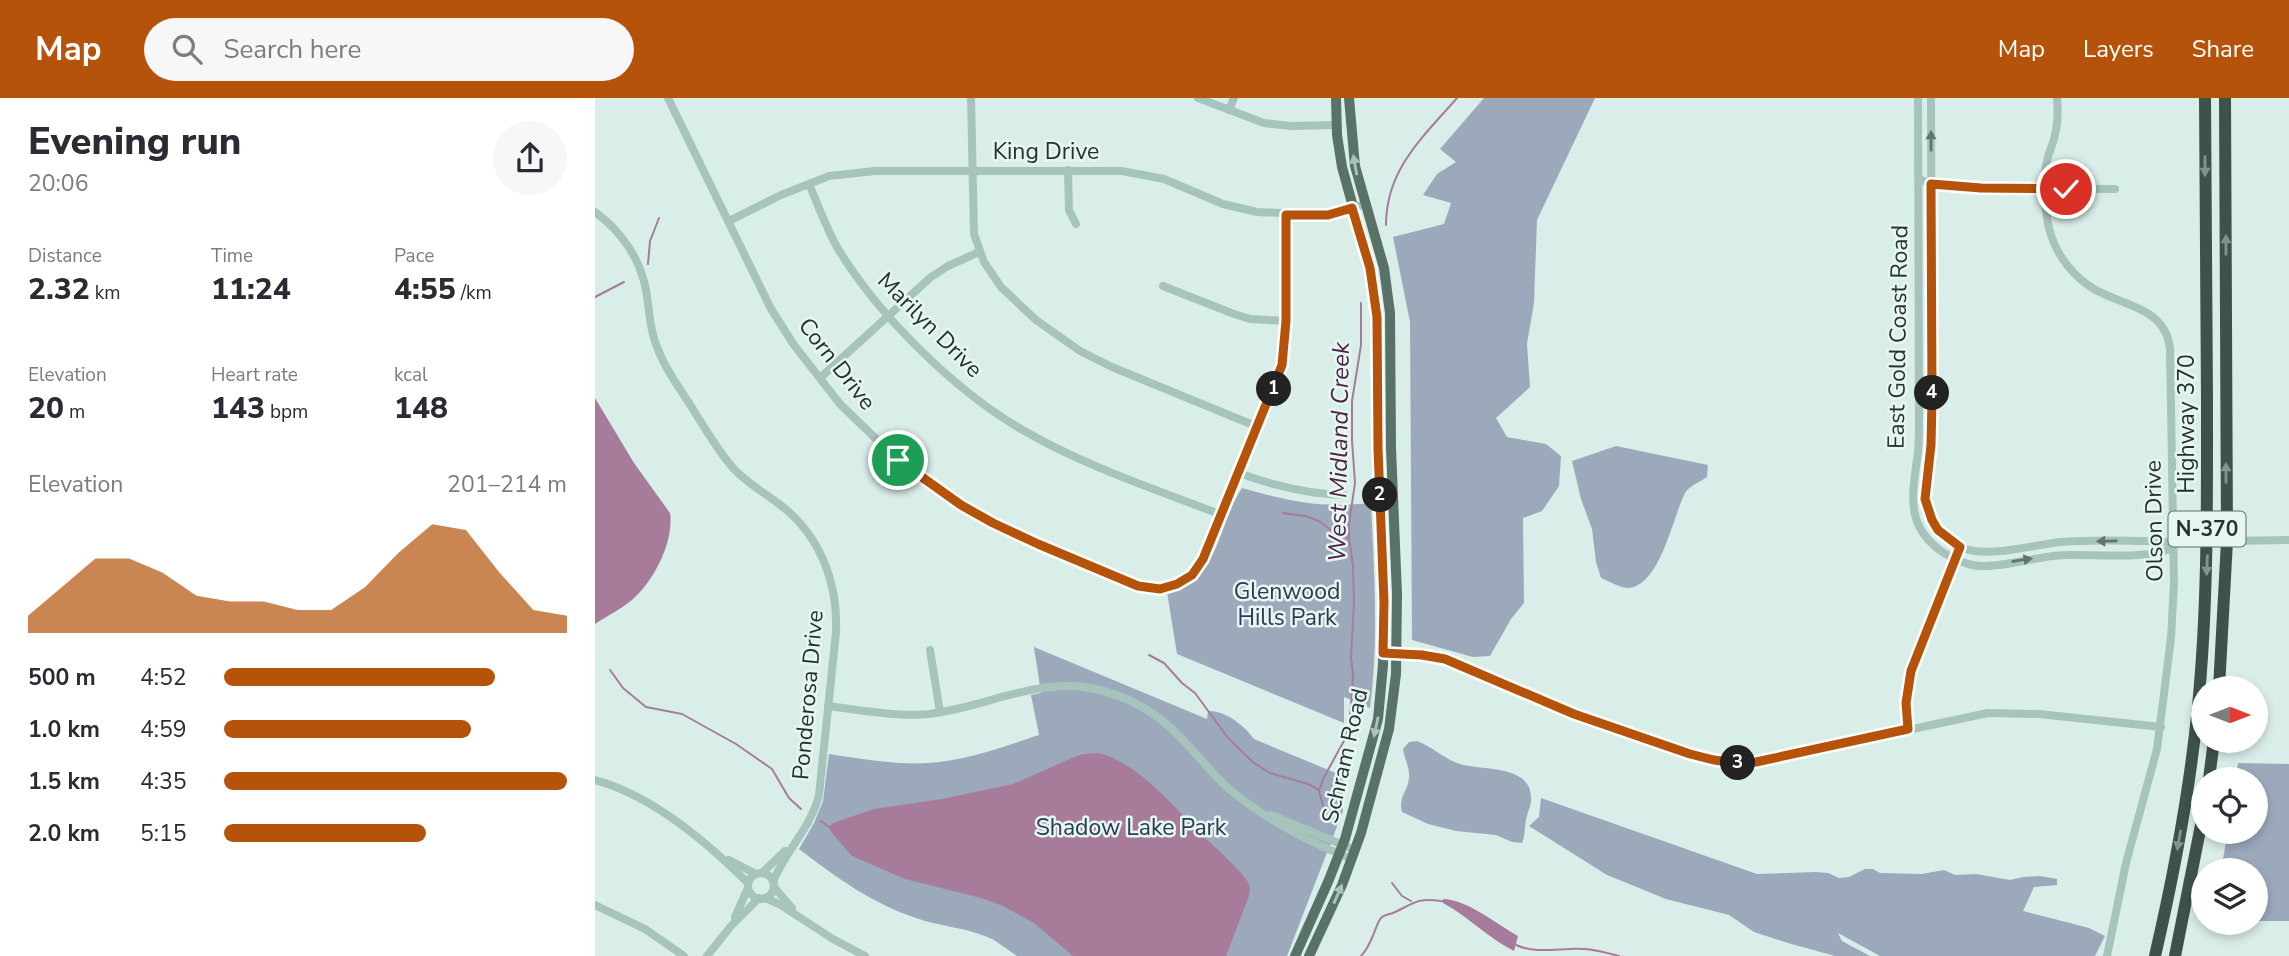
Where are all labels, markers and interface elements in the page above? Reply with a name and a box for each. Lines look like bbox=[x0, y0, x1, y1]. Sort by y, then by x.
search box bbox=[144, 18, 634, 81]
text: Map bbox=[35, 27, 102, 72]
icon: search bbox=[168, 30, 206, 68]
text: Search here bbox=[224, 32, 361, 67]
text: Map bbox=[1998, 33, 2045, 65]
text: Layers bbox=[2083, 33, 2154, 65]
text: Share bbox=[2192, 33, 2254, 65]
text: Evening run bbox=[28, 116, 241, 167]
button: share bbox=[493, 121, 567, 195]
one-way arrow bbox=[1925, 130, 1937, 152]
street label: King Drive bbox=[993, 136, 1099, 167]
one-way arrow bbox=[1350, 154, 1361, 176]
one-way arrow bbox=[2200, 155, 2211, 177]
pin bbox=[2036, 159, 2096, 219]
text: 20:06 bbox=[28, 168, 88, 199]
icon: check bbox=[2047, 170, 2085, 208]
street label: East Gold Coast Road bbox=[1881, 225, 1915, 449]
one-way arrow bbox=[2220, 234, 2231, 256]
text: Distance bbox=[28, 243, 102, 269]
text: Time bbox=[211, 243, 253, 269]
text: Pace bbox=[394, 243, 434, 269]
street label: Marilyn Drive bbox=[870, 265, 990, 385]
text: 2.32 bbox=[28, 269, 90, 310]
text: 11:24 bbox=[211, 269, 291, 310]
text: 4:55 bbox=[394, 269, 456, 310]
text: km bbox=[90, 280, 120, 306]
text: /km bbox=[456, 280, 492, 306]
street label: Corn Drive bbox=[791, 311, 883, 417]
water label: West Midland Creek bbox=[1321, 341, 1357, 562]
street label: Highway 370 bbox=[2171, 354, 2202, 494]
text: Elevation bbox=[28, 362, 107, 388]
text: Heart rate bbox=[211, 362, 298, 388]
text: kcal bbox=[394, 362, 428, 388]
pin: 1 bbox=[1257, 372, 1291, 406]
text: 1 bbox=[1268, 375, 1279, 401]
pin: 4 bbox=[1915, 376, 1949, 410]
text: 4 bbox=[1926, 379, 1937, 405]
text: 20 bbox=[28, 388, 64, 429]
text: 143 bbox=[211, 388, 265, 429]
text: 148 bbox=[394, 388, 448, 429]
text: m bbox=[64, 399, 85, 425]
text: bpm bbox=[265, 399, 308, 425]
pin bbox=[868, 430, 928, 490]
icon: arrive bbox=[879, 441, 917, 479]
street label: Olson Drive bbox=[2137, 460, 2171, 582]
one-way arrow bbox=[2220, 461, 2232, 483]
text: Elevation bbox=[28, 469, 123, 500]
text: 201–214 m bbox=[447, 469, 567, 500]
pin: 2 bbox=[1363, 478, 1397, 512]
text: 2 bbox=[1374, 481, 1385, 507]
road number: N-370 bbox=[2169, 512, 2245, 546]
one-way arrow bbox=[2095, 535, 2117, 547]
one-way arrow bbox=[2011, 554, 2033, 565]
one-way arrow bbox=[2201, 554, 2212, 576]
park label: Glenwood Hills Park bbox=[1234, 576, 1340, 633]
street label: Ponderosa Drive bbox=[785, 609, 831, 781]
text: 500 m bbox=[28, 662, 96, 693]
text: 4:52 bbox=[140, 662, 187, 693]
north arrow bbox=[2191, 676, 2268, 752]
map controls bbox=[2191, 676, 2268, 935]
street label: Schram Road bbox=[1314, 686, 1376, 826]
text: 1.0 km bbox=[28, 714, 100, 745]
text: 4:59 bbox=[140, 714, 187, 745]
one-way arrow bbox=[1371, 716, 1382, 738]
pin: 3 bbox=[1721, 746, 1755, 780]
text: 3 bbox=[1732, 749, 1743, 775]
text: 1.5 km bbox=[28, 766, 100, 797]
text: 4:35 bbox=[140, 766, 187, 797]
button: locate bbox=[2191, 767, 2268, 844]
park label: Shadow Lake Park bbox=[1036, 812, 1227, 843]
text: 2.0 km bbox=[28, 818, 100, 849]
text: 5:15 bbox=[140, 818, 187, 849]
one-way arrow bbox=[2173, 829, 2184, 851]
button: layers bbox=[2191, 858, 2268, 935]
one-way arrow bbox=[1332, 884, 1344, 904]

